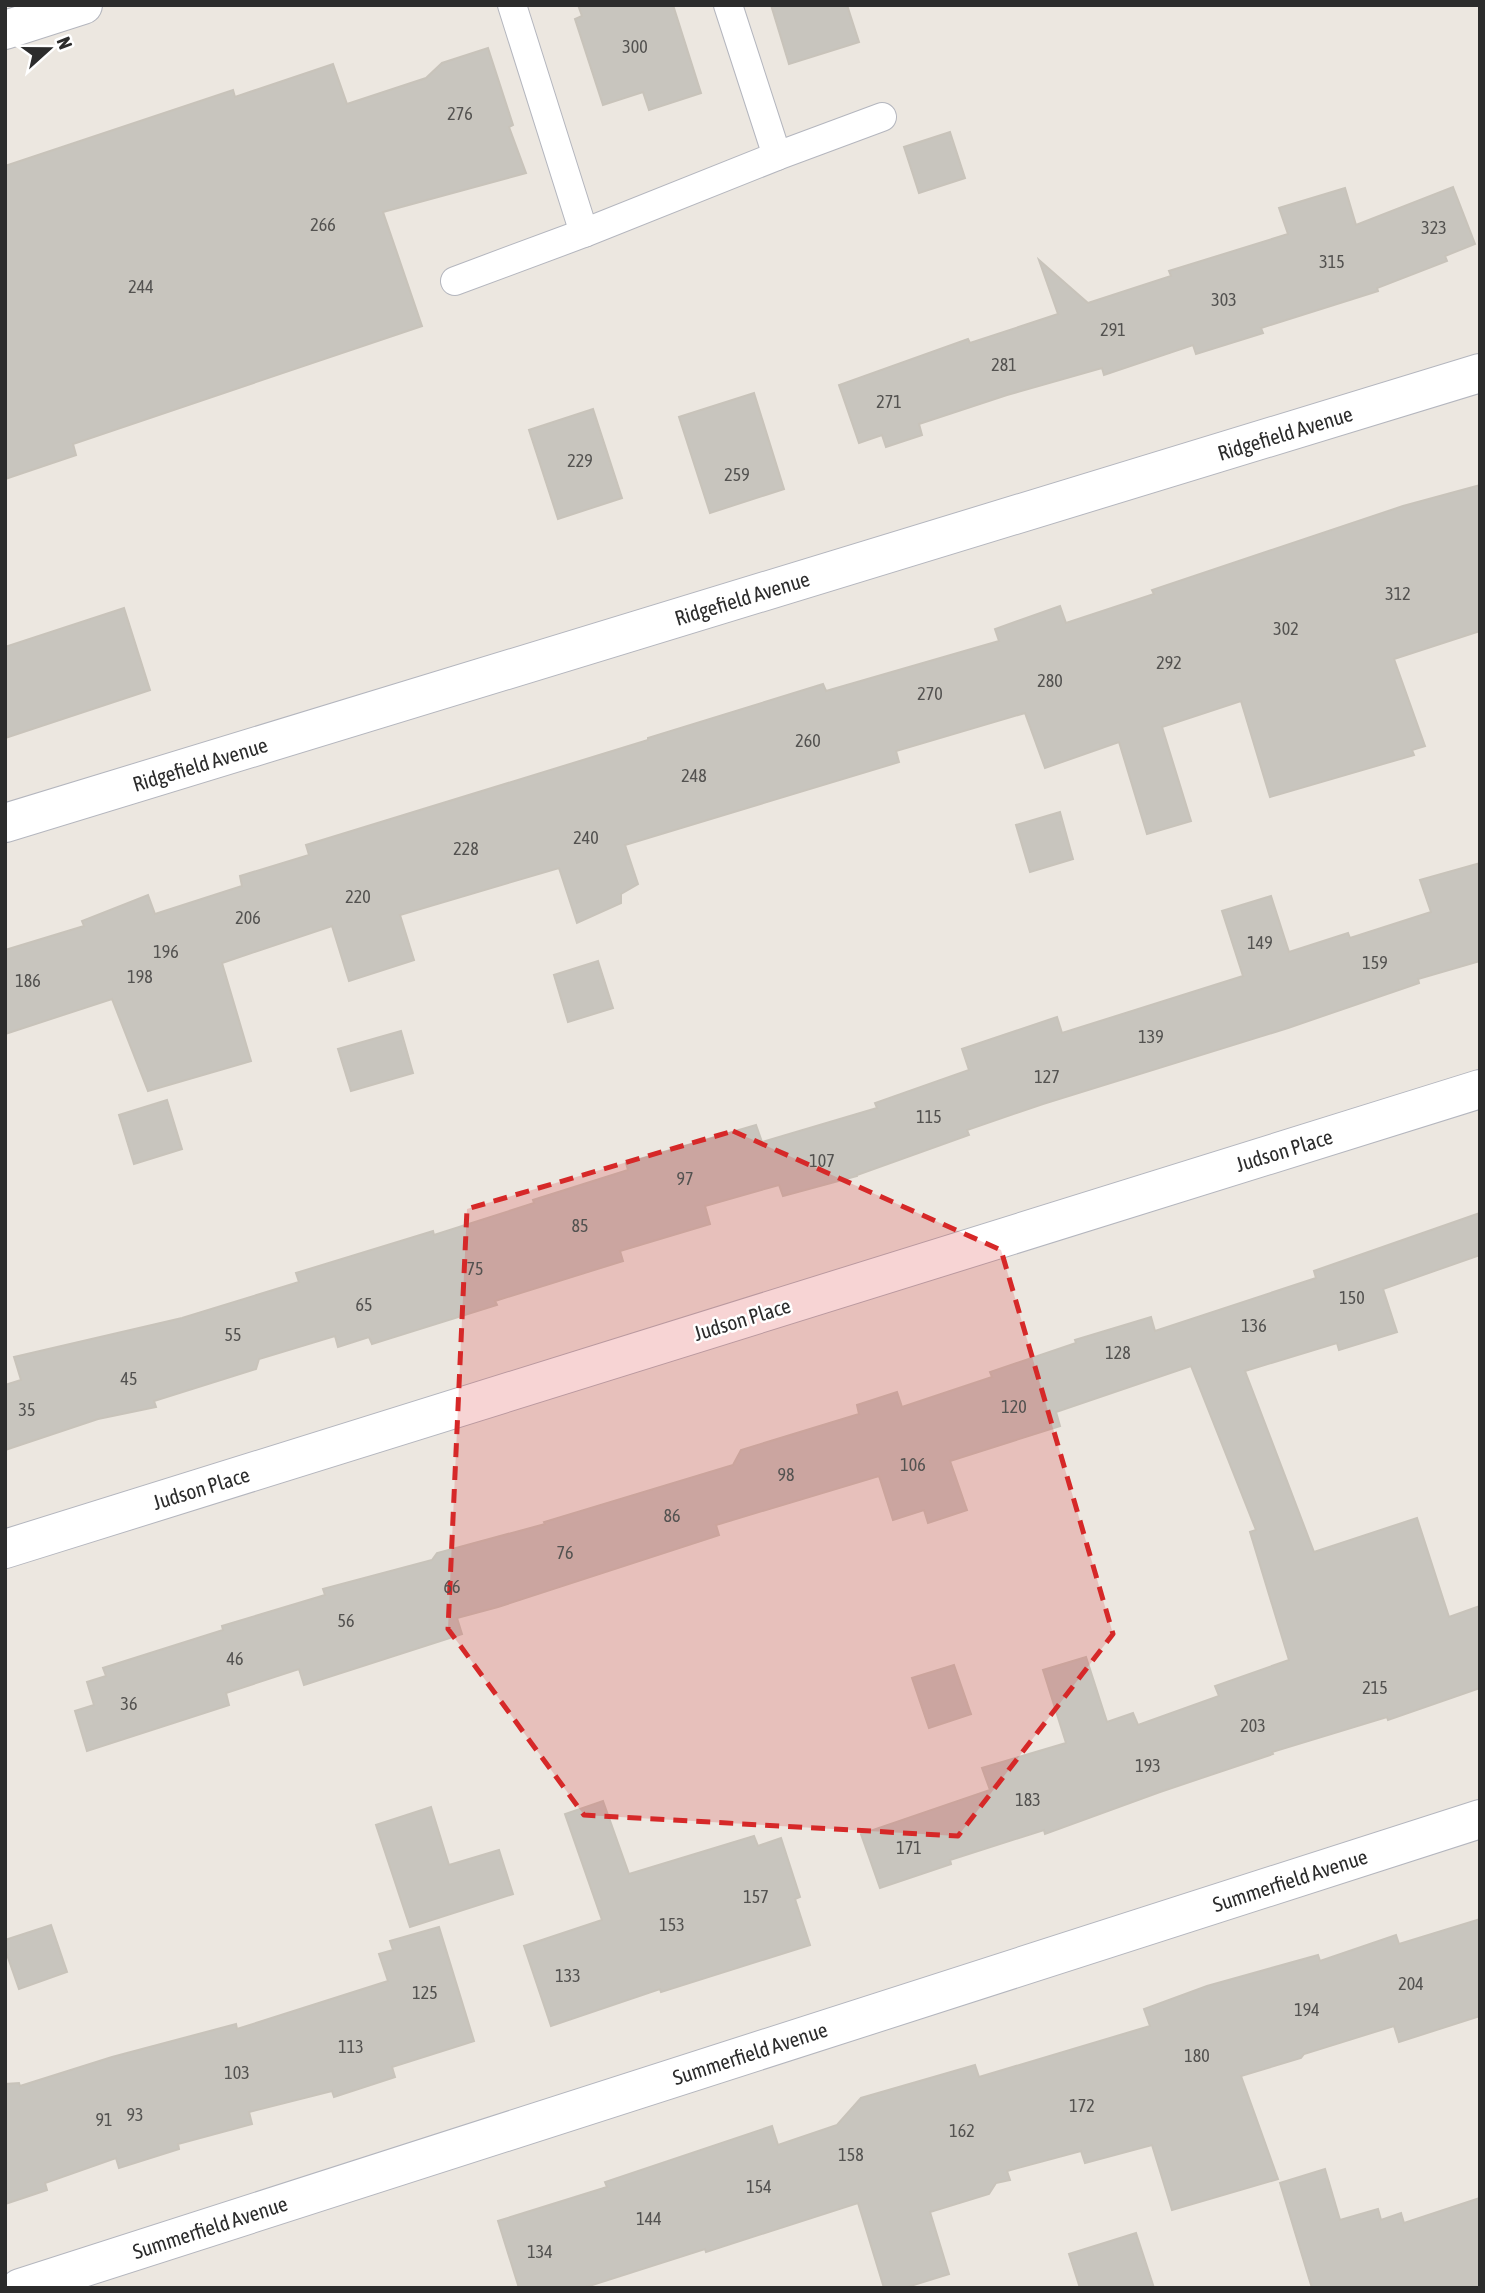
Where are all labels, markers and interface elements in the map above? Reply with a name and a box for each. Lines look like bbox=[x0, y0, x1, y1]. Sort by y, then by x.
north arrow bbox=[14, 14, 84, 84]
text: N bbox=[53, 34, 77, 52]
house number: 300 bbox=[622, 36, 648, 57]
house number: 276 bbox=[447, 103, 473, 124]
house number: 266 bbox=[310, 214, 336, 235]
house number: 323 bbox=[1421, 217, 1447, 238]
house number: 315 bbox=[1319, 251, 1345, 272]
house number: 244 bbox=[128, 276, 154, 297]
house number: 303 bbox=[1211, 289, 1237, 310]
house number: 291 bbox=[1100, 319, 1126, 340]
house number: 281 bbox=[991, 354, 1017, 375]
house number: 271 bbox=[876, 391, 902, 412]
street label: Ridgefield Avenue bbox=[1215, 401, 1355, 465]
house number: 229 bbox=[567, 450, 593, 471]
house number: 259 bbox=[724, 464, 750, 485]
street label: Ridgefield Avenue bbox=[672, 566, 812, 630]
house number: 312 bbox=[1385, 583, 1411, 604]
house number: 302 bbox=[1273, 618, 1299, 639]
house number: 292 bbox=[1156, 652, 1182, 673]
house number: 280 bbox=[1037, 670, 1063, 691]
house number: 270 bbox=[917, 683, 943, 704]
house number: 260 bbox=[795, 730, 821, 751]
street label: Ridgefield Avenue bbox=[130, 732, 270, 796]
house number: 248 bbox=[681, 765, 707, 786]
house number: 240 bbox=[573, 827, 599, 848]
house number: 228 bbox=[453, 838, 479, 859]
house number: 220 bbox=[345, 886, 371, 907]
house number: 206 bbox=[235, 907, 261, 928]
house number: 149 bbox=[1247, 932, 1273, 953]
house number: 196 bbox=[153, 941, 179, 962]
house number: 159 bbox=[1362, 952, 1388, 973]
house number: 198 bbox=[127, 966, 153, 987]
house number: 186 bbox=[15, 970, 41, 991]
house number: 139 bbox=[1138, 1026, 1164, 1047]
house number: 127 bbox=[1034, 1066, 1060, 1087]
house number: 115 bbox=[916, 1106, 942, 1127]
street label: Judson Place bbox=[1233, 1124, 1335, 1176]
house number: 107 bbox=[809, 1150, 835, 1171]
house number: 97 bbox=[677, 1168, 693, 1189]
house number: 85 bbox=[572, 1215, 588, 1236]
house number: 75 bbox=[467, 1258, 483, 1279]
house number: 150 bbox=[1339, 1287, 1365, 1308]
street label: Judson Place bbox=[691, 1293, 793, 1345]
house number: 65 bbox=[356, 1294, 372, 1315]
house number: 136 bbox=[1241, 1315, 1267, 1336]
house number: 55 bbox=[225, 1324, 241, 1345]
house number: 128 bbox=[1105, 1342, 1131, 1363]
house number: 45 bbox=[121, 1368, 137, 1389]
house number: 120 bbox=[1001, 1396, 1027, 1417]
house number: 35 bbox=[19, 1399, 35, 1420]
house number: 106 bbox=[900, 1454, 926, 1475]
street label: Judson Place bbox=[150, 1462, 252, 1514]
house number: 98 bbox=[778, 1464, 794, 1485]
house number: 86 bbox=[664, 1505, 680, 1526]
house number: 76 bbox=[557, 1542, 573, 1563]
house number: 66 bbox=[444, 1576, 460, 1597]
house number: 56 bbox=[338, 1610, 354, 1631]
house number: 46 bbox=[227, 1648, 243, 1669]
house number: 215 bbox=[1362, 1677, 1388, 1698]
house number: 36 bbox=[121, 1693, 137, 1714]
house number: 203 bbox=[1240, 1715, 1266, 1736]
house number: 193 bbox=[1135, 1755, 1161, 1776]
house number: 183 bbox=[1015, 1789, 1041, 1810]
house number: 171 bbox=[896, 1837, 922, 1858]
street label: Summerfield Avenue bbox=[1210, 1844, 1370, 1916]
house number: 157 bbox=[743, 1886, 769, 1907]
house number: 153 bbox=[659, 1914, 685, 1935]
house number: 133 bbox=[555, 1965, 581, 1986]
house number: 204 bbox=[1398, 1973, 1424, 1994]
house number: 125 bbox=[412, 1982, 438, 2003]
house number: 194 bbox=[1294, 1999, 1320, 2020]
street label: Summerfield Avenue bbox=[670, 2017, 830, 2089]
house number: 113 bbox=[338, 2036, 364, 2057]
house number: 180 bbox=[1184, 2045, 1210, 2066]
house number: 103 bbox=[224, 2062, 250, 2083]
house number: 172 bbox=[1069, 2095, 1095, 2116]
house number: 93 bbox=[127, 2104, 143, 2125]
house number: 91 bbox=[96, 2109, 112, 2130]
house number: 162 bbox=[949, 2120, 975, 2141]
house number: 158 bbox=[838, 2144, 864, 2165]
house number: 154 bbox=[746, 2176, 772, 2197]
street label: Summerfield Avenue bbox=[130, 2191, 290, 2263]
house number: 144 bbox=[636, 2208, 662, 2229]
house number: 134 bbox=[527, 2241, 553, 2262]

